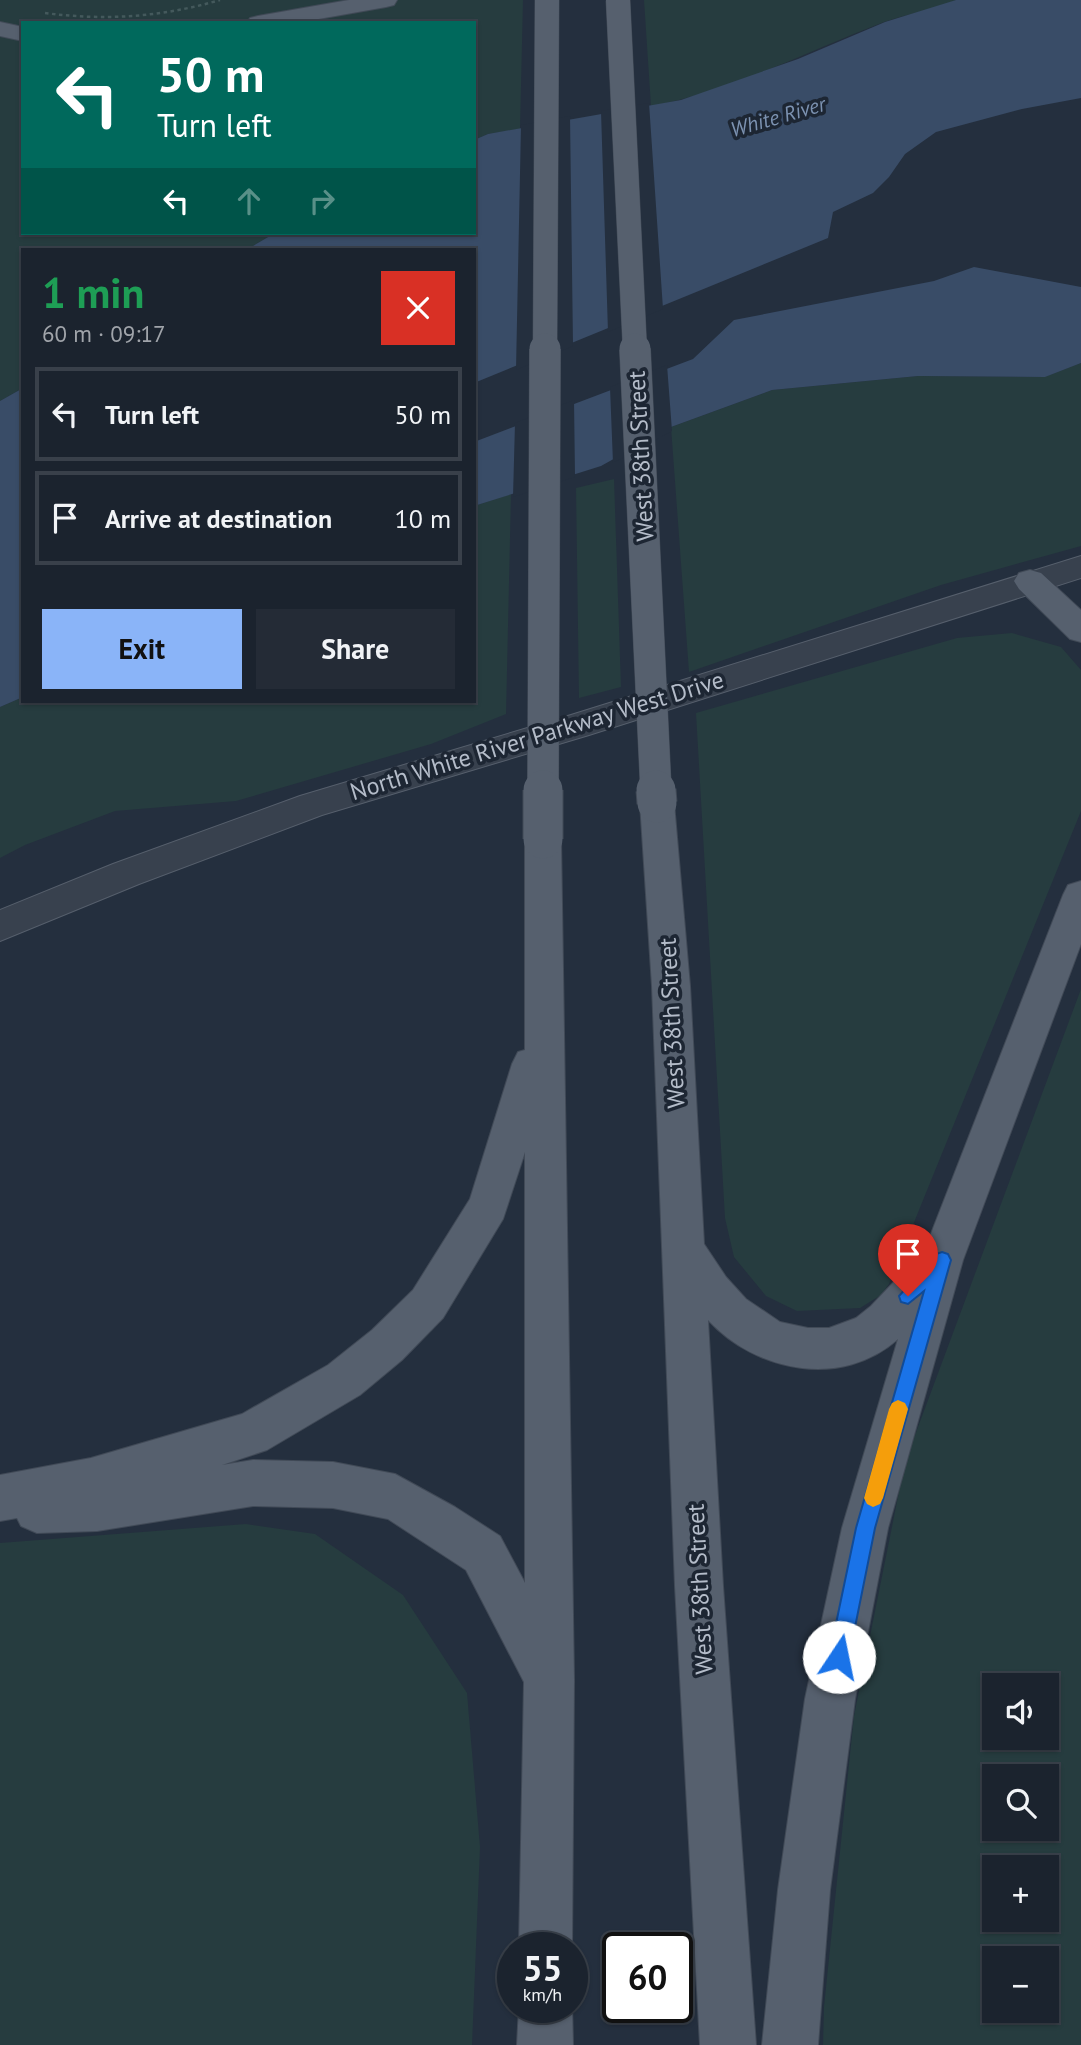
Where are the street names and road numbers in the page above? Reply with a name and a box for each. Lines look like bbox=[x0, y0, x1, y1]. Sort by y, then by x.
street label: West 38th Street bbox=[621, 370, 660, 542]
street label: North White River Parkway West Drive bbox=[346, 664, 727, 807]
street label: West 38th Street bbox=[652, 937, 691, 1109]
street label: West 38th Street bbox=[680, 1503, 719, 1675]

